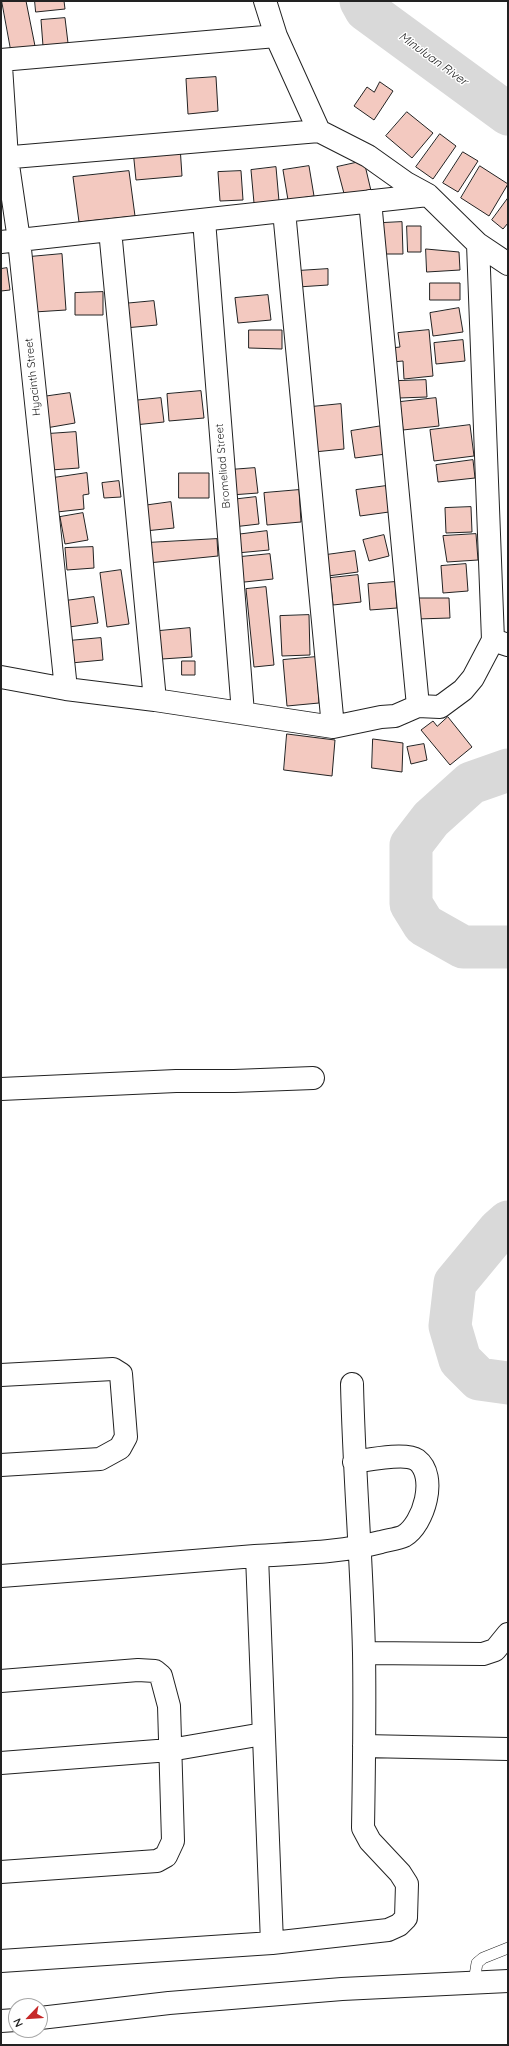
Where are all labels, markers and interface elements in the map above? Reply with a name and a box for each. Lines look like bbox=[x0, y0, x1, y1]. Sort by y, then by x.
water label: Minuluan River bbox=[396, 29, 470, 89]
street label: Hyacinth Street bbox=[22, 337, 44, 417]
street label: Bromeliad Street bbox=[213, 423, 233, 509]
north arrow bbox=[8, 1998, 48, 2038]
text: N bbox=[10, 2016, 26, 2029]

